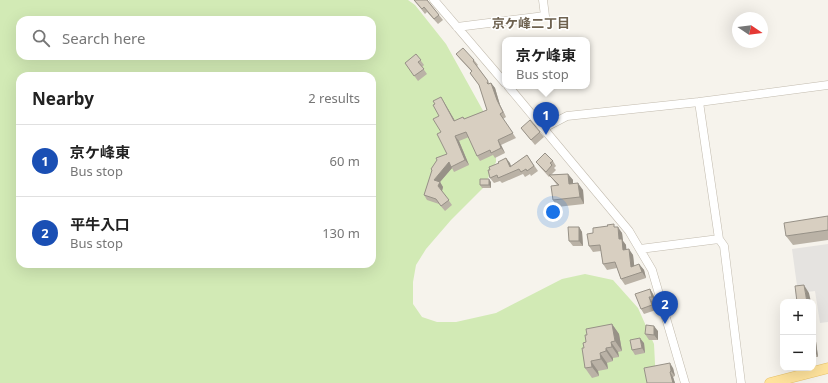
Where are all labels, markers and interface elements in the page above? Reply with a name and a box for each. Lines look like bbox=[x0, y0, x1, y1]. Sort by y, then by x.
north arrow bbox=[732, 12, 768, 48]
district label: 京ケ峰二丁目 bbox=[492, 14, 570, 32]
search box bbox=[16, 16, 376, 60]
icon: search bbox=[30, 27, 52, 49]
text: Search here bbox=[62, 28, 145, 48]
popup bbox=[502, 37, 590, 89]
text: 京ケ峰東 bbox=[516, 45, 576, 65]
text: Bus stop bbox=[516, 65, 569, 83]
text: Nearby bbox=[32, 87, 94, 110]
text: 2 results bbox=[308, 89, 360, 107]
pin: 1 bbox=[533, 102, 559, 135]
text: 京ケ峰東 bbox=[70, 142, 130, 162]
text: 1 bbox=[41, 152, 49, 170]
text: 60 m bbox=[330, 152, 360, 170]
text: Bus stop bbox=[70, 162, 123, 180]
your location bbox=[543, 202, 563, 222]
text: 平牛入口 bbox=[70, 214, 130, 234]
text: 2 bbox=[41, 224, 49, 242]
text: 130 m bbox=[322, 224, 360, 242]
text: Bus stop bbox=[70, 234, 123, 252]
pin: 2 bbox=[652, 291, 678, 324]
map controls bbox=[780, 299, 816, 371]
button: + bbox=[780, 299, 816, 335]
button: − bbox=[780, 335, 816, 371]

